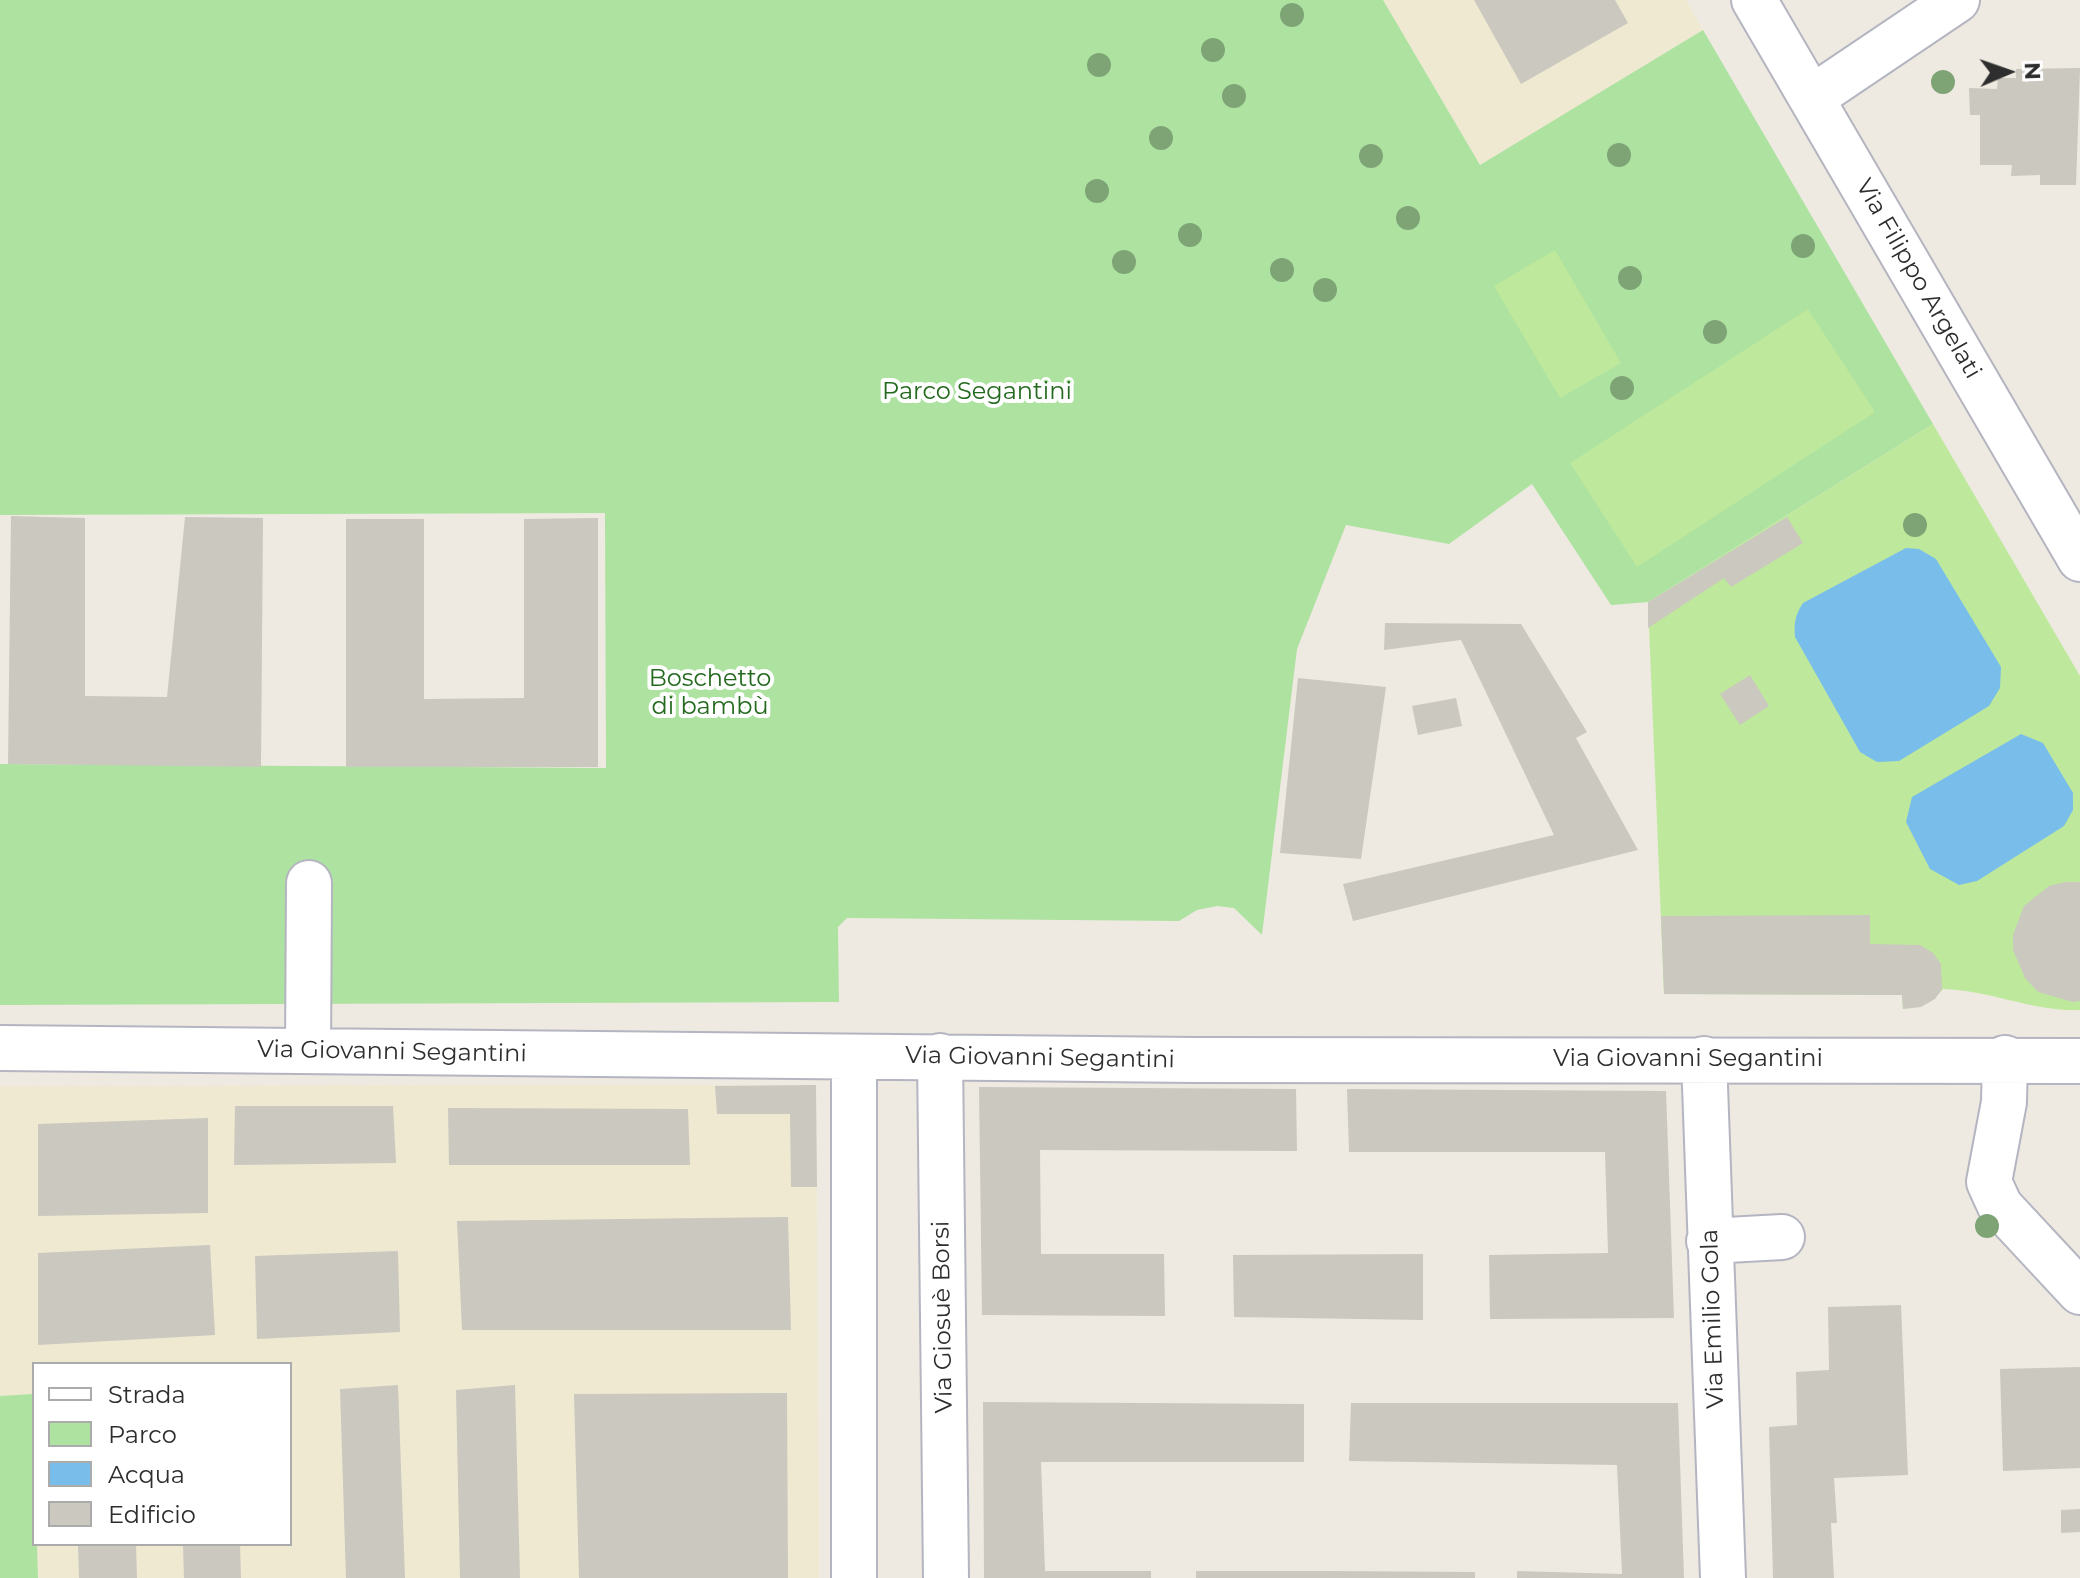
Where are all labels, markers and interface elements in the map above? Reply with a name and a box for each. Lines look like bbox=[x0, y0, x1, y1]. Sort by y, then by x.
north arrow bbox=[1968, 32, 2048, 112]
text: N bbox=[2019, 62, 2046, 81]
street label: Via Filippo Argelati bbox=[1849, 174, 1987, 384]
park label: Parco Segantini bbox=[882, 378, 1072, 406]
park label: Boschetto di bambù bbox=[649, 665, 771, 721]
street label: Via Giovanni Segantini bbox=[257, 1035, 527, 1069]
street label: Via Giovanni Segantini bbox=[905, 1041, 1175, 1075]
street label: Via Giovanni Segantini bbox=[1553, 1045, 1823, 1073]
street label: Via Giosuè Borsi bbox=[927, 1220, 959, 1414]
street label: Via Emilio Gola bbox=[1695, 1229, 1731, 1409]
legend bbox=[32, 1362, 292, 1546]
text: Strada bbox=[108, 1380, 186, 1409]
text: Parco bbox=[108, 1420, 177, 1449]
text: Acqua bbox=[108, 1460, 185, 1489]
text: Edificio bbox=[108, 1500, 196, 1529]

